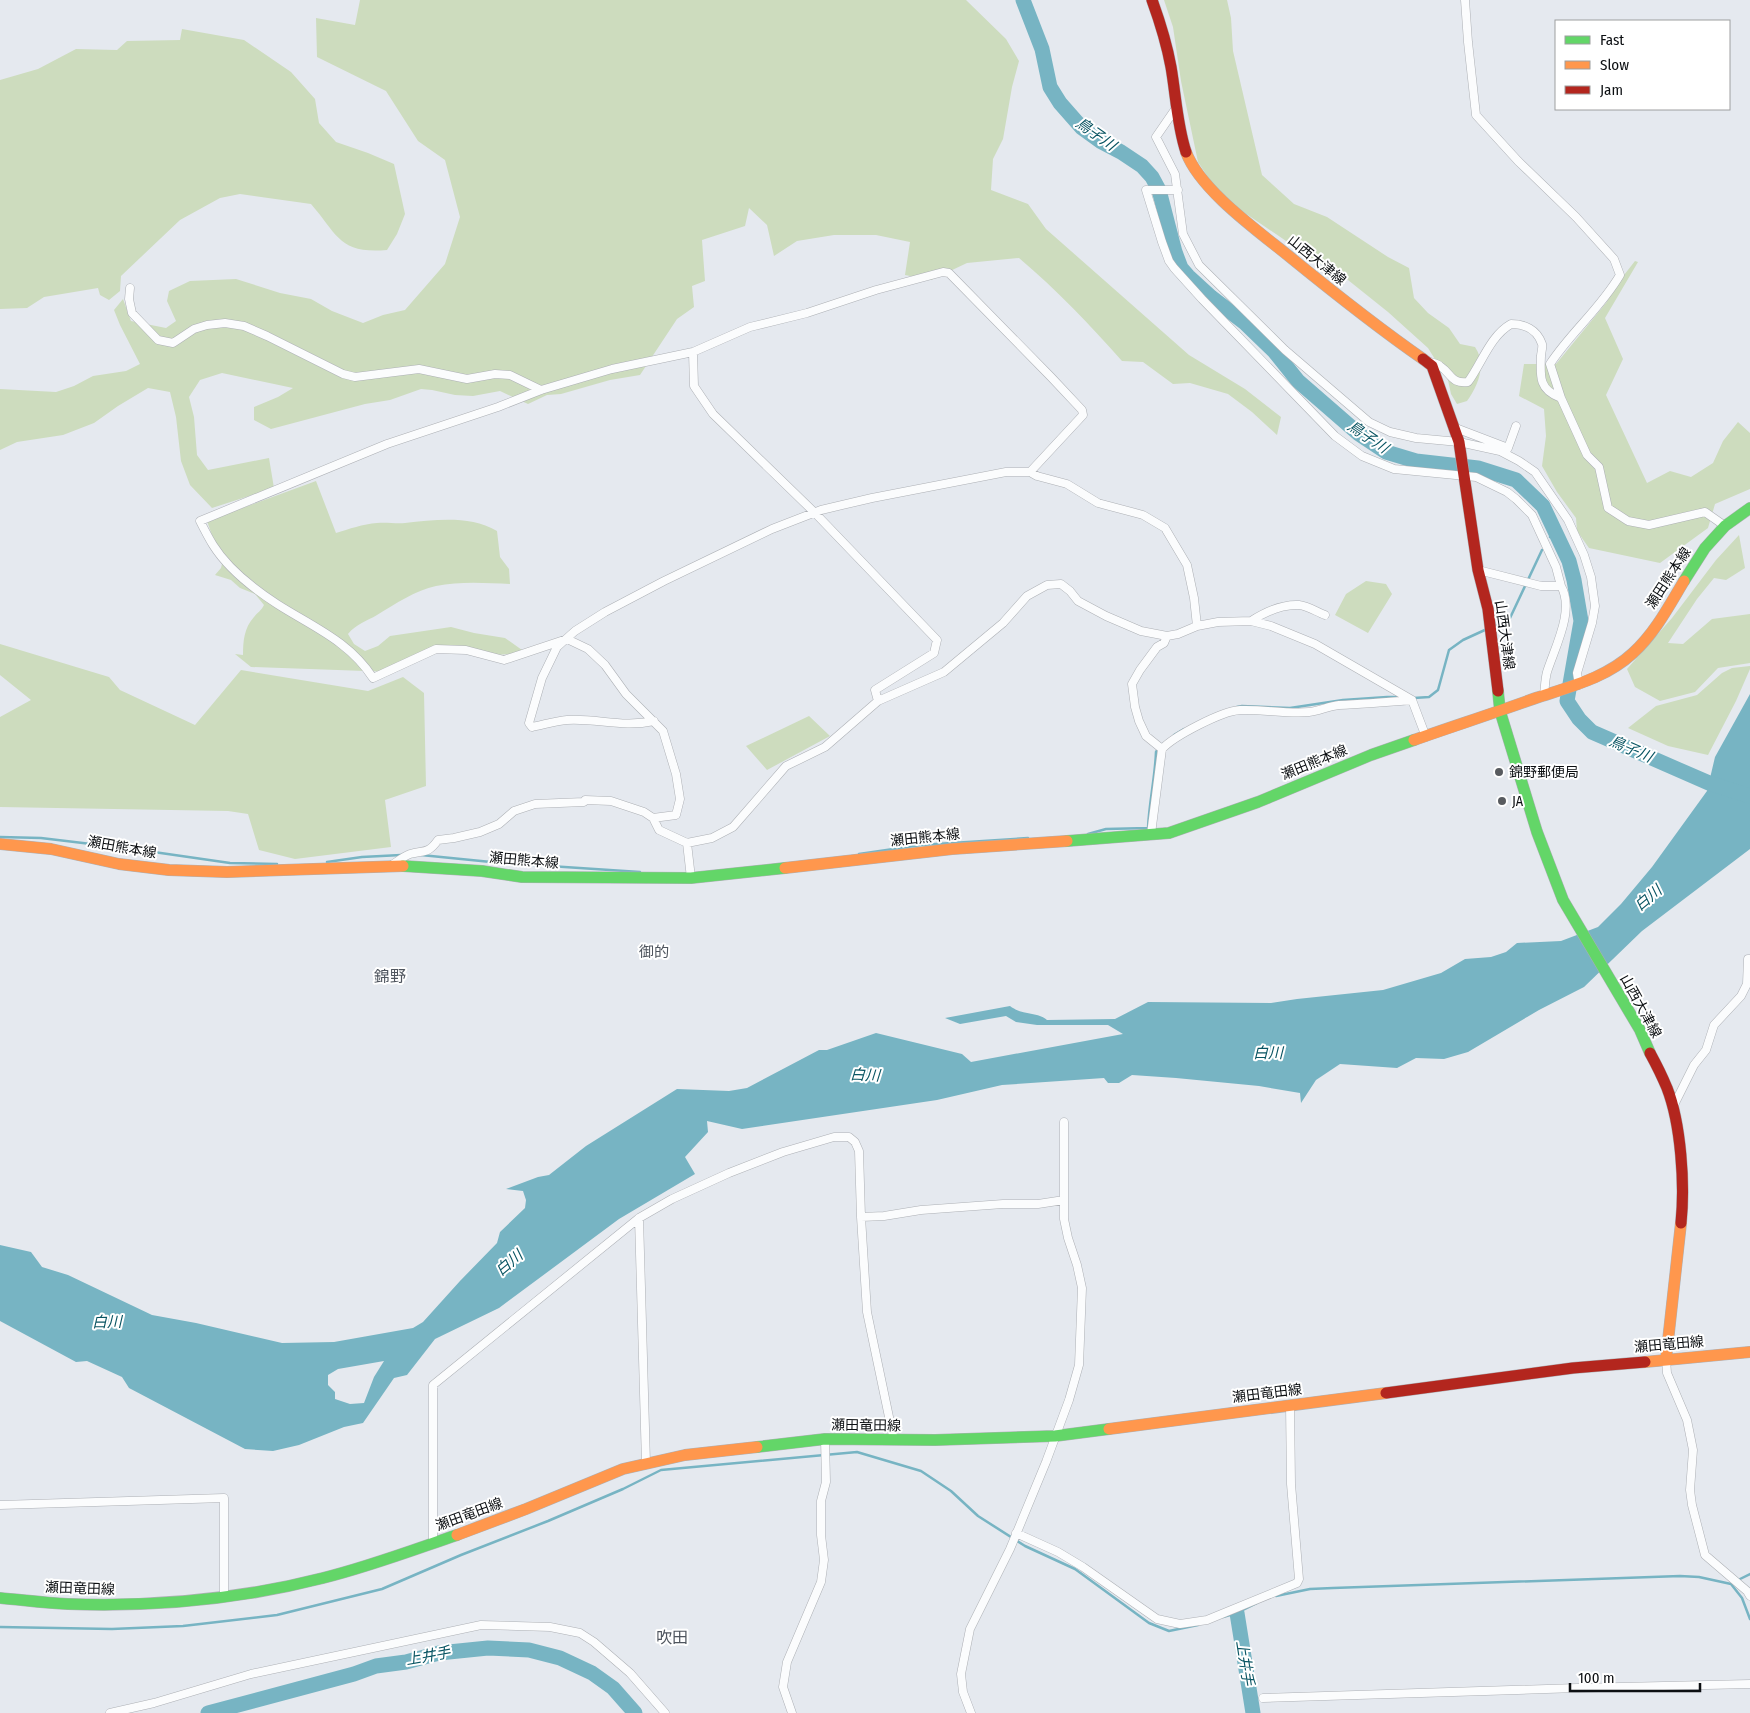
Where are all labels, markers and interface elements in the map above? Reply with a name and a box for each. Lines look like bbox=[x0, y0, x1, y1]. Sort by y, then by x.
legend bbox=[1555, 20, 1730, 110]
text: Fast bbox=[1600, 31, 1624, 49]
text: Slow bbox=[1600, 56, 1629, 74]
text: Jam bbox=[1600, 81, 1623, 99]
water label: 鳥子川 bbox=[1072, 114, 1121, 155]
street label: 山西大津線 bbox=[1284, 232, 1349, 289]
water label: 鳥子川 bbox=[1344, 417, 1393, 458]
street label: 瀬田熊本線 bbox=[1642, 544, 1695, 612]
street label: 山西大津線 bbox=[1491, 599, 1518, 671]
water label: 鳥子川 bbox=[1607, 732, 1657, 767]
street label: 瀬田熊本線 bbox=[1279, 741, 1350, 783]
place label: 錦野郵便局 bbox=[1509, 764, 1579, 781]
marker: 錦野郵便局 bbox=[1493, 766, 1505, 778]
place label: JA bbox=[1512, 793, 1524, 810]
marker: JA bbox=[1496, 795, 1508, 807]
street label: 瀬田熊本線 bbox=[889, 825, 961, 850]
street label: 瀬田熊本線 bbox=[86, 833, 158, 862]
street label: 瀬田熊本線 bbox=[488, 849, 560, 872]
water label: 白川 bbox=[1631, 880, 1667, 915]
district label: 御的 bbox=[639, 943, 669, 961]
district label: 錦野 bbox=[374, 967, 406, 986]
street label: 山西大津線 bbox=[1616, 972, 1665, 1041]
water label: 白川 bbox=[1253, 1044, 1285, 1062]
water label: 白川 bbox=[850, 1065, 882, 1085]
water label: 白川 bbox=[492, 1245, 528, 1280]
water label: 白川 bbox=[92, 1313, 124, 1331]
street label: 瀬田竜田線 bbox=[1633, 1333, 1705, 1356]
street label: 瀬田竜田線 bbox=[1231, 1381, 1303, 1406]
street label: 瀬田竜田線 bbox=[831, 1416, 901, 1435]
street label: 瀬田竜田線 bbox=[433, 1495, 505, 1534]
street label: 瀬田竜田線 bbox=[45, 1579, 115, 1598]
district label: 吹田 bbox=[656, 1628, 688, 1647]
water label: 上井手 bbox=[1233, 1639, 1258, 1688]
water label: 上井手 bbox=[404, 1643, 453, 1669]
scale bar bbox=[1570, 1660, 1700, 1692]
text: 100 m bbox=[1578, 1669, 1615, 1687]

